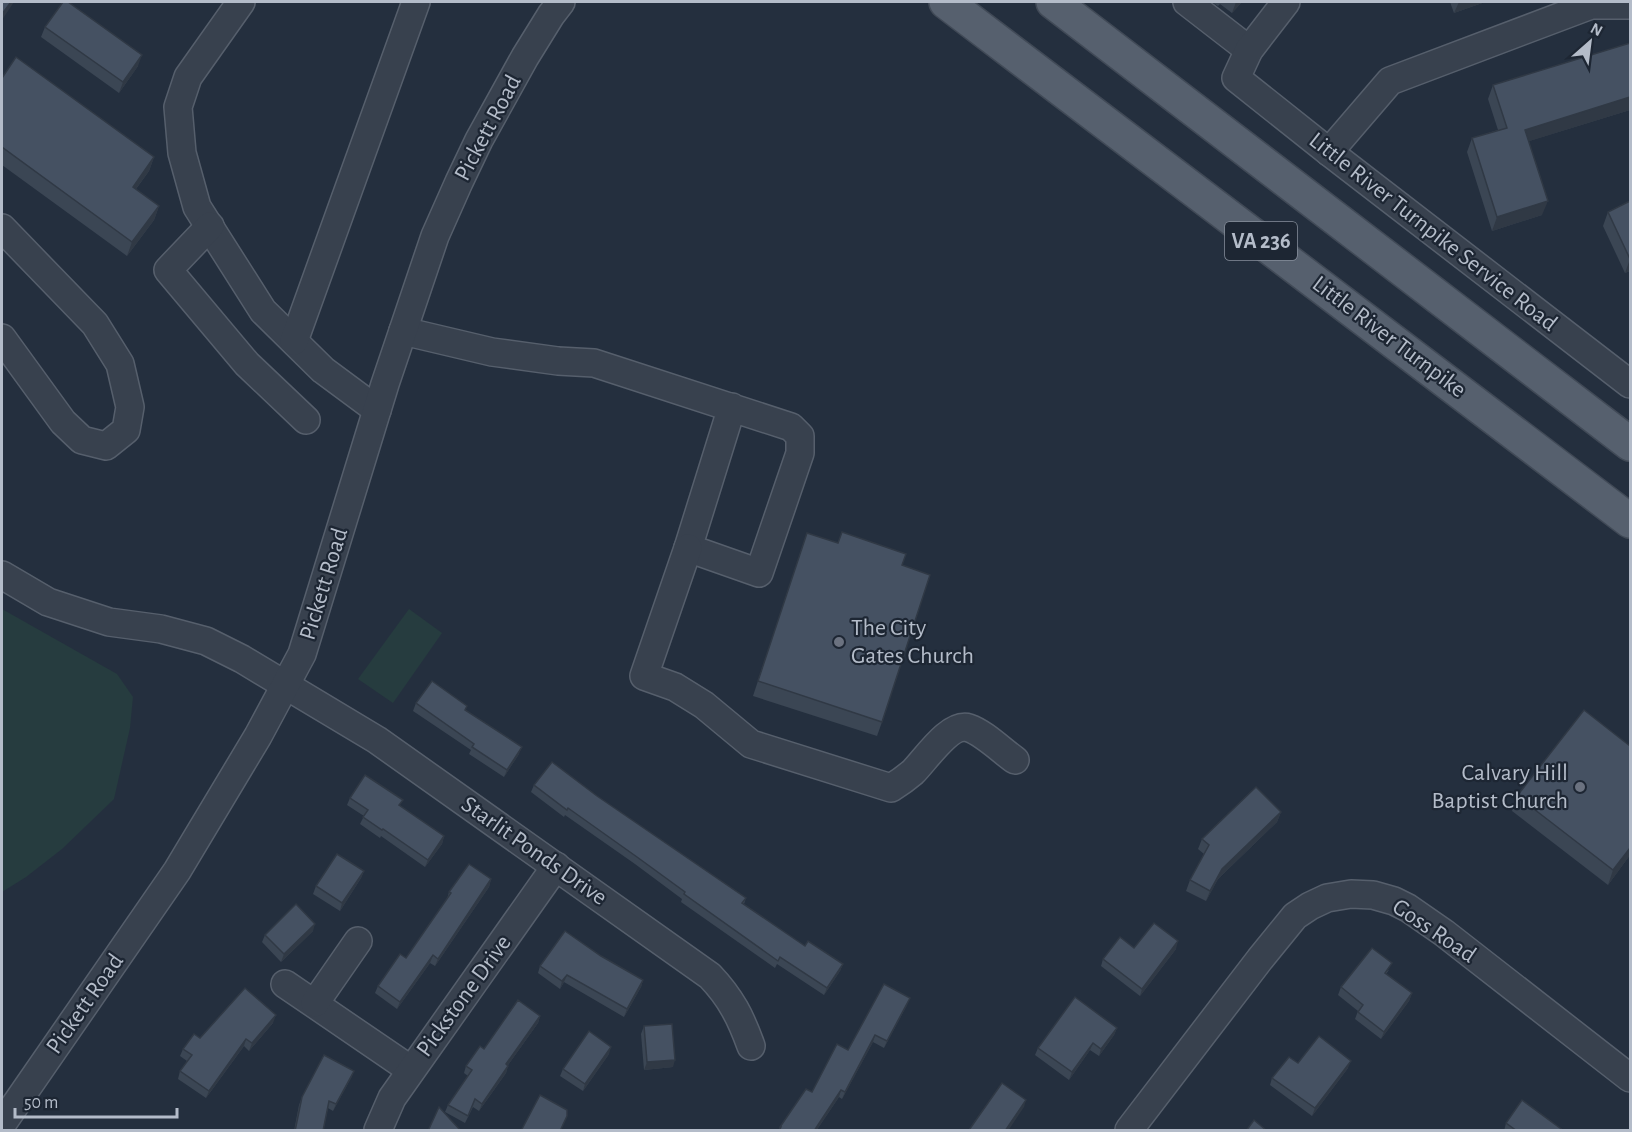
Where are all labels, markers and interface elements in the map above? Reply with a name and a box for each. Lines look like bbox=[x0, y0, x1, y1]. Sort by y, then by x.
north arrow bbox=[1560, 12, 1620, 72]
text: N bbox=[1588, 20, 1605, 39]
street label: Pickett Road bbox=[450, 71, 526, 185]
street label: Little River Turnpike Service Road bbox=[1303, 126, 1563, 338]
road number: VA 236 bbox=[1225, 222, 1297, 260]
street label: Little River Turnpike bbox=[1306, 270, 1472, 404]
street label: Pickett Road bbox=[296, 525, 352, 643]
place label: The City Gates Church bbox=[851, 616, 974, 668]
marker: The City Gates Church bbox=[832, 635, 846, 649]
place label: Calvary Hill Baptist Church bbox=[1431, 761, 1568, 813]
marker: Calvary Hill Baptist Church bbox=[1573, 780, 1587, 794]
street label: Starlit Ponds Drive bbox=[457, 792, 611, 910]
street label: Goss Road bbox=[1388, 894, 1480, 968]
street label: Pickstone Drive bbox=[412, 931, 516, 1061]
street label: Pickett Road bbox=[42, 950, 128, 1058]
scale bar bbox=[15, 1081, 177, 1119]
text: 50 m bbox=[24, 1094, 58, 1112]

